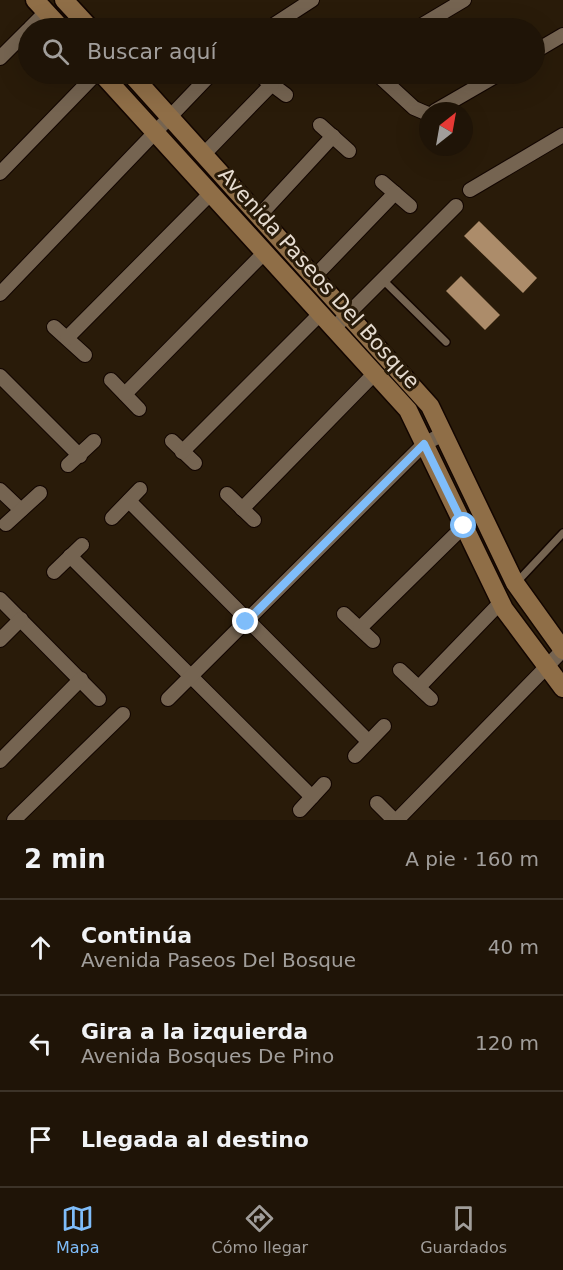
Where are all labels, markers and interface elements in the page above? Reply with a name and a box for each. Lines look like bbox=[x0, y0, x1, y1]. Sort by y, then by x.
search box bbox=[18, 18, 545, 84]
icon: search bbox=[39, 35, 72, 68]
text: Buscar aquí bbox=[87, 39, 217, 64]
north arrow bbox=[419, 102, 473, 156]
street label: Avenida Paseos Del Bosque bbox=[213, 163, 425, 393]
route start bbox=[450, 512, 476, 538]
route end bbox=[232, 608, 258, 634]
text: 2 min bbox=[24, 844, 106, 874]
text: A pie · 160 m bbox=[405, 847, 539, 871]
text: Continúa bbox=[81, 923, 192, 948]
icon: ahead bbox=[24, 931, 57, 964]
text: 40 m bbox=[488, 935, 539, 959]
text: Avenida Paseos Del Bosque bbox=[81, 948, 356, 972]
text: Gira a la izquierda bbox=[81, 1019, 308, 1044]
icon: left bbox=[24, 1027, 57, 1060]
text: 120 m bbox=[475, 1031, 539, 1055]
text: Avenida Bosques De Pino bbox=[81, 1044, 334, 1068]
icon: arrive bbox=[24, 1123, 57, 1156]
text: Llegada al destino bbox=[81, 1127, 309, 1152]
tab: Mapa bbox=[56, 1202, 100, 1257]
tab: Cómo llegar bbox=[211, 1202, 308, 1257]
tab: Guardados bbox=[420, 1202, 507, 1257]

